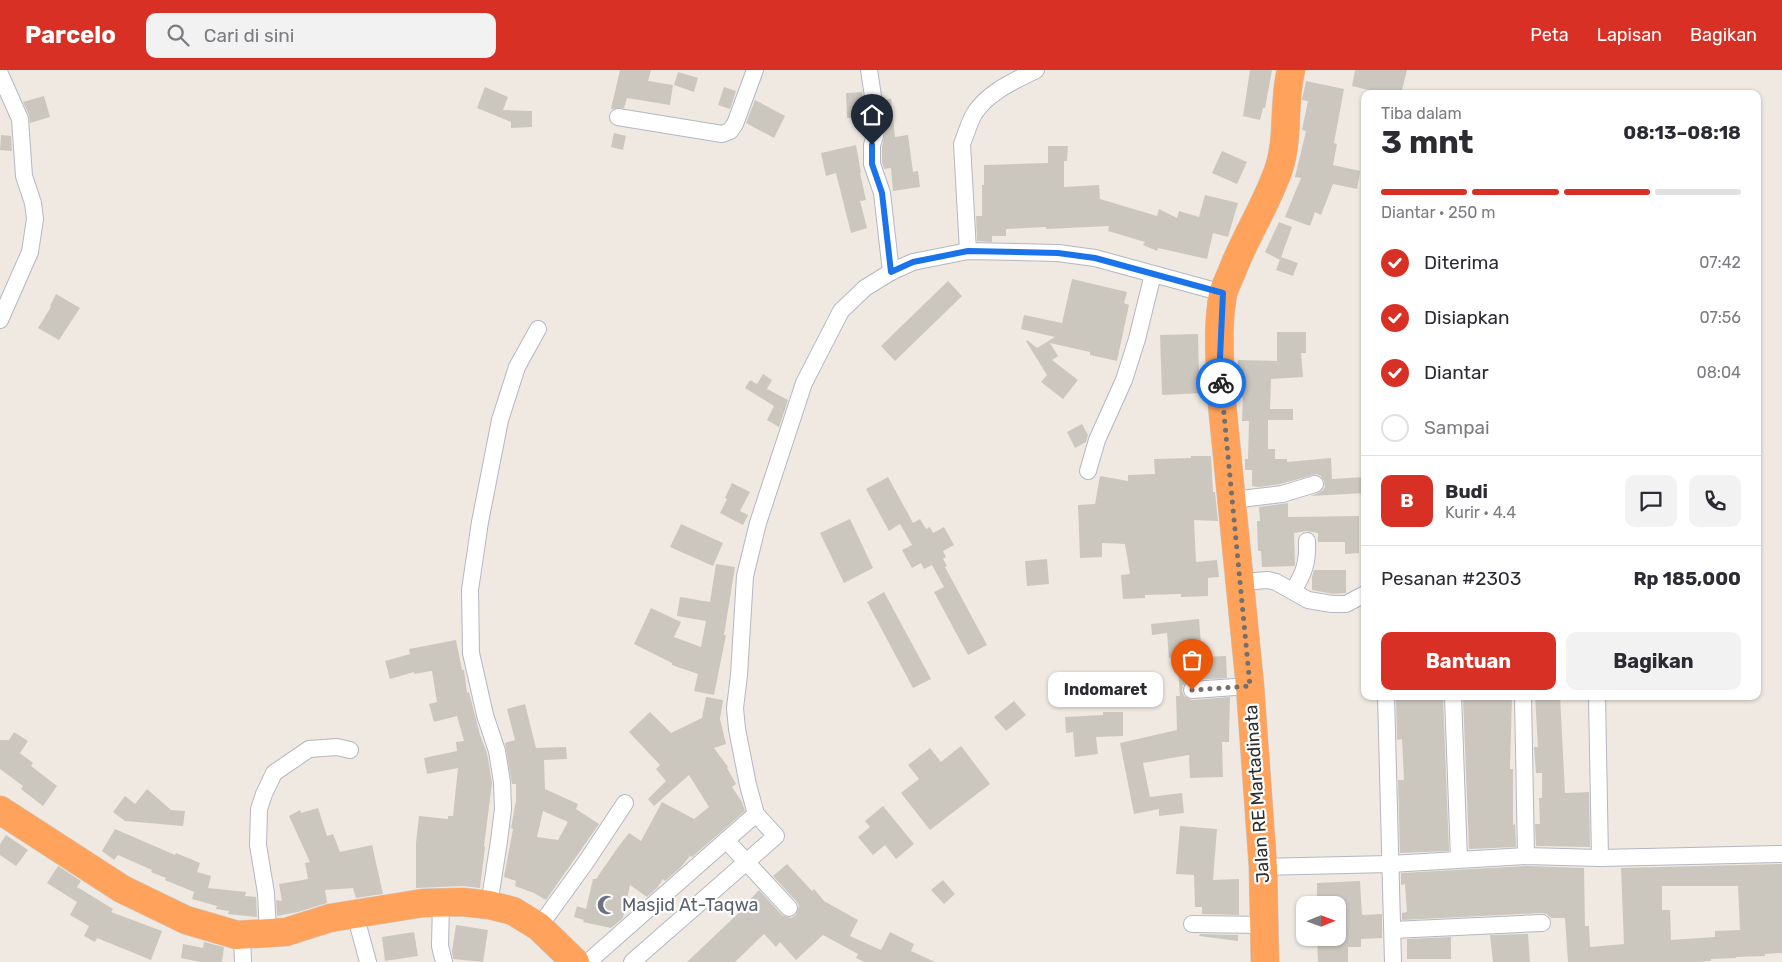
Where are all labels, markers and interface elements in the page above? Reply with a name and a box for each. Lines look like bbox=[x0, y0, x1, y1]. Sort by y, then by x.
search box bbox=[146, 13, 496, 58]
text: Parcelo bbox=[25, 21, 116, 49]
icon: search bbox=[164, 21, 192, 49]
text: Cari di sini bbox=[204, 24, 294, 47]
text: Peta bbox=[1530, 24, 1569, 46]
text: Lapisan bbox=[1597, 24, 1662, 46]
text: Bagikan bbox=[1690, 24, 1757, 46]
pin bbox=[851, 94, 893, 145]
icon: home bbox=[858, 101, 886, 129]
text: Tiba dalam bbox=[1381, 104, 1462, 123]
text: 08:13–08:18 bbox=[1623, 121, 1741, 144]
text: 3 mnt bbox=[1381, 123, 1474, 161]
text: Diantar · 250 m bbox=[1381, 203, 1495, 222]
icon: check bbox=[1381, 249, 1409, 277]
text: Diterima bbox=[1424, 251, 1499, 274]
text: 07:42 bbox=[1699, 253, 1741, 272]
icon: check bbox=[1381, 304, 1409, 332]
text: Disiapkan bbox=[1424, 306, 1509, 329]
text: 07:56 bbox=[1699, 308, 1741, 327]
courier bbox=[1196, 358, 1246, 408]
icon: check bbox=[1381, 359, 1409, 387]
text: Diantar bbox=[1424, 361, 1489, 384]
text: 08:04 bbox=[1696, 363, 1741, 382]
icon: bike bbox=[1207, 369, 1235, 397]
text: Sampai bbox=[1424, 416, 1490, 439]
button: chat bbox=[1625, 475, 1677, 527]
button: phone bbox=[1689, 475, 1741, 527]
text: Budi bbox=[1445, 480, 1488, 503]
text: B bbox=[1400, 489, 1414, 512]
text: Kurir · 4.4 bbox=[1445, 503, 1516, 522]
text: Pesanan #2303 bbox=[1381, 567, 1521, 590]
text: Rp 185,000 bbox=[1633, 567, 1741, 590]
button: Bantuan bbox=[1381, 632, 1556, 690]
button: Bagikan bbox=[1566, 632, 1741, 690]
pin bbox=[1171, 639, 1213, 690]
icon: bag bbox=[1178, 646, 1206, 674]
callout: Indomaret bbox=[1047, 672, 1162, 708]
text: Indomaret bbox=[1064, 680, 1147, 699]
street label: Jalan RE Martadinata bbox=[1240, 704, 1274, 884]
mosque icon: Masjid At-Taqwa bbox=[596, 894, 618, 916]
place label: Masjid At-Taqwa bbox=[622, 894, 759, 916]
north arrow bbox=[1296, 896, 1346, 946]
map controls bbox=[1296, 896, 1346, 946]

